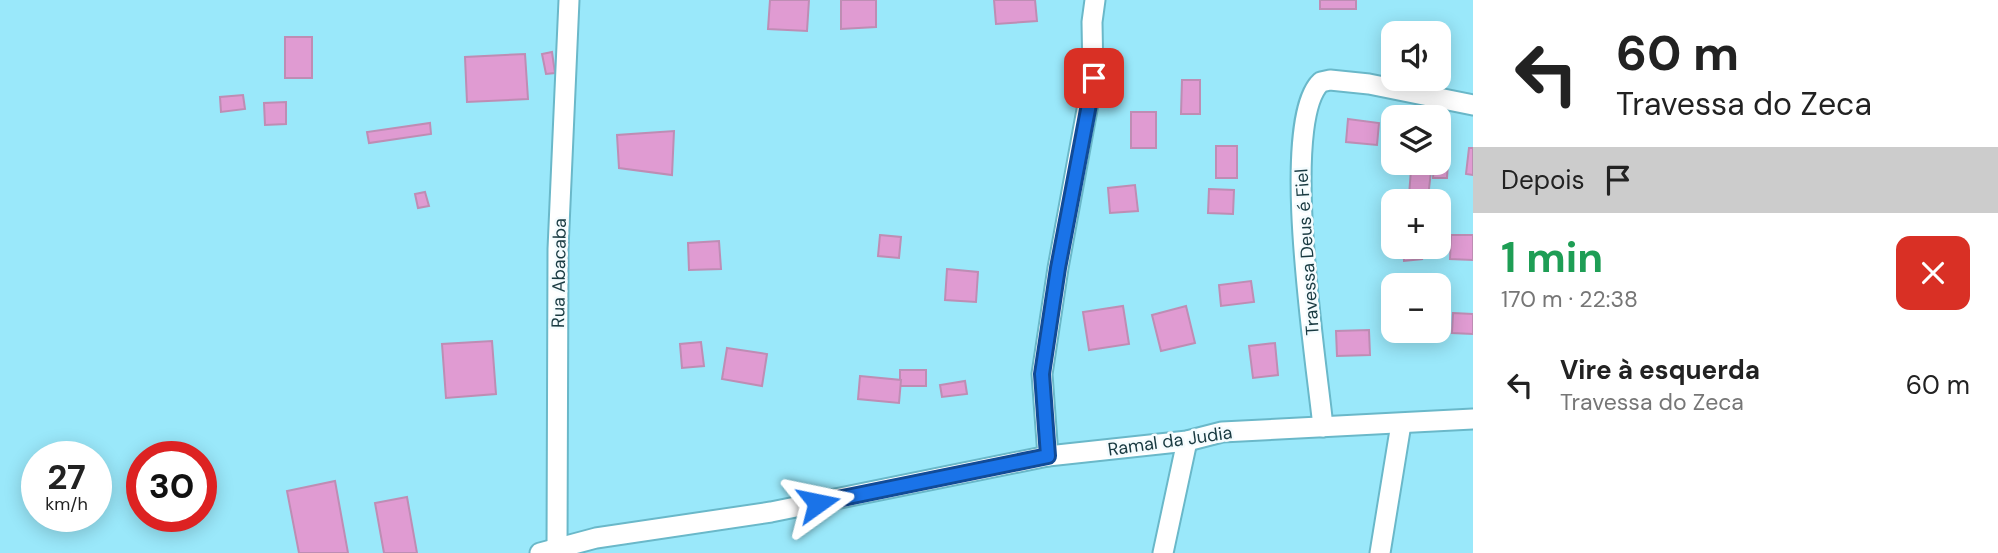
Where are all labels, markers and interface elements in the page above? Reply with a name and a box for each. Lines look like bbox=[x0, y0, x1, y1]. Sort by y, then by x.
map controls bbox=[1381, 21, 1451, 343]
button: sound bbox=[1381, 21, 1451, 91]
text: 60 m bbox=[1616, 21, 1739, 85]
icon: left bbox=[1501, 28, 1592, 119]
pin bbox=[1064, 48, 1124, 108]
icon: arrive bbox=[1075, 59, 1113, 97]
text: Travessa do Zeca bbox=[1616, 83, 1872, 125]
button: layers bbox=[1381, 105, 1451, 175]
icon: arrive bbox=[1599, 161, 1637, 199]
text: Depois bbox=[1501, 163, 1585, 197]
street label: Travessa Deus é Fiel bbox=[1289, 168, 1325, 336]
button: + bbox=[1381, 189, 1451, 259]
street label: Rua Abacaba bbox=[546, 218, 572, 328]
text: 1 min bbox=[1501, 230, 1603, 285]
button: close bbox=[1896, 236, 1970, 310]
button: − bbox=[1381, 273, 1451, 343]
text: 170 m · 22:38 bbox=[1501, 284, 1638, 314]
text: Vire à esquerda bbox=[1560, 353, 1760, 387]
icon: left bbox=[1501, 366, 1539, 404]
text: 60 m bbox=[1906, 368, 1970, 402]
text: Travessa do Zeca bbox=[1560, 387, 1744, 417]
street label: Ramal da Judia bbox=[1106, 420, 1234, 462]
speed limit sign: 30 bbox=[126, 441, 217, 532]
text: 27 bbox=[47, 454, 86, 500]
position arrow bbox=[781, 466, 855, 540]
text: km/h bbox=[45, 492, 88, 516]

